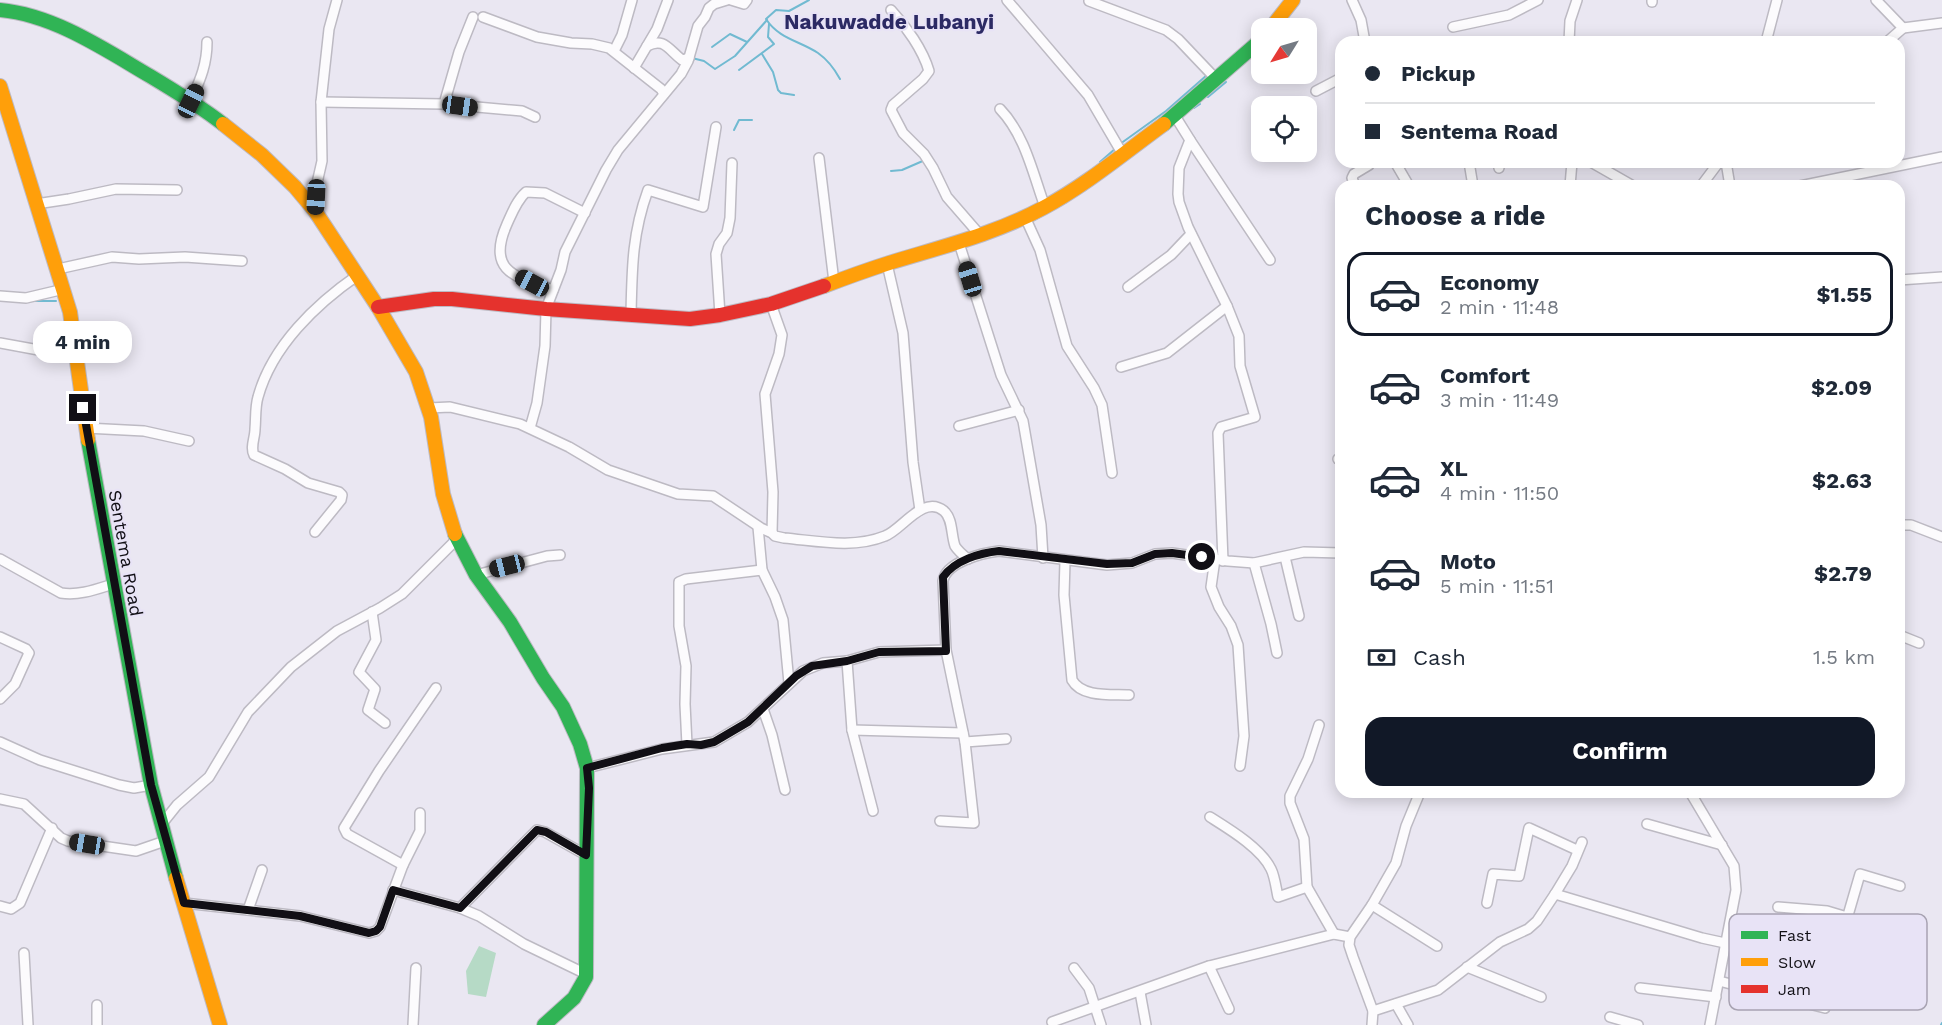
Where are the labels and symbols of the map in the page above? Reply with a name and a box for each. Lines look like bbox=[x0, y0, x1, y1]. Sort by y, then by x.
district label: Nakuwadde Lubanyi bbox=[784, 9, 994, 34]
north arrow bbox=[1251, 18, 1317, 84]
car bbox=[175, 81, 207, 121]
car bbox=[441, 95, 479, 117]
car bbox=[306, 179, 326, 215]
car bbox=[956, 259, 984, 299]
car bbox=[512, 267, 552, 299]
callout: 4 min bbox=[34, 321, 132, 363]
route end bbox=[69, 394, 96, 421]
street label: Sentema Road bbox=[105, 488, 147, 618]
route start bbox=[1188, 543, 1215, 570]
car bbox=[487, 553, 527, 579]
car bbox=[68, 832, 106, 856]
legend bbox=[1729, 914, 1927, 1010]
text: Fast bbox=[1778, 926, 1811, 945]
text: Slow bbox=[1778, 953, 1816, 972]
text: Jam bbox=[1778, 980, 1811, 999]

